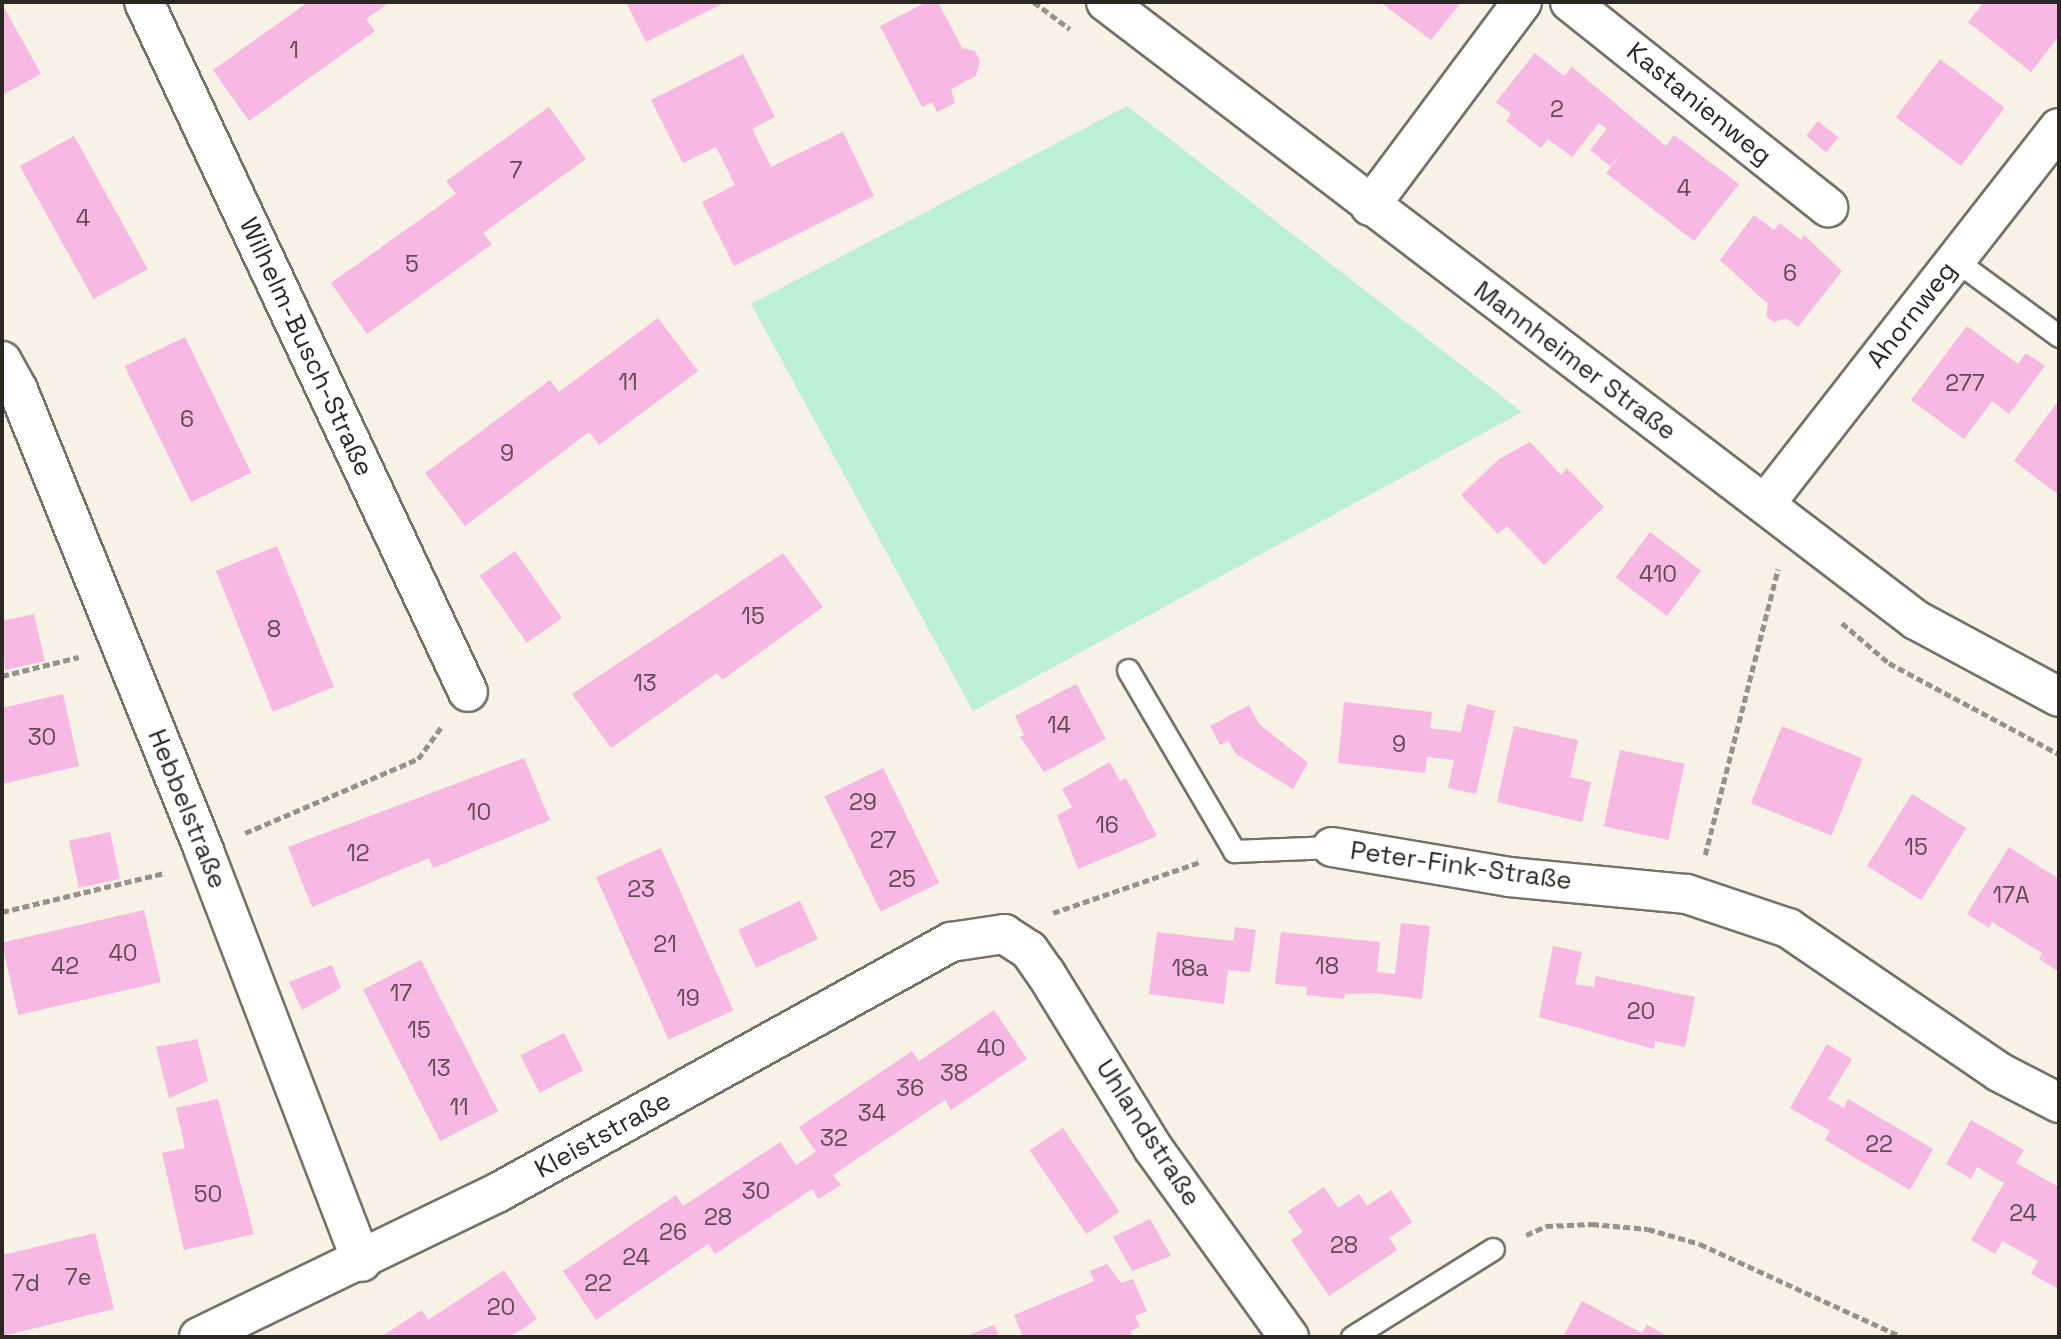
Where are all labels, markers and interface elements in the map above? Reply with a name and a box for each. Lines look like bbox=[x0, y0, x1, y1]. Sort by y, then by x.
house number: 1 bbox=[289, 36, 299, 64]
street label: Kastanienweg bbox=[1620, 36, 1778, 172]
house number: 2 bbox=[1550, 95, 1564, 123]
house number: 7 bbox=[510, 156, 522, 184]
house number: 4 bbox=[1677, 174, 1691, 202]
house number: 4 bbox=[76, 204, 90, 232]
street label: Wilhelm-Busch-Straße bbox=[232, 213, 380, 481]
house number: 5 bbox=[405, 250, 419, 278]
street label: Ahornweg bbox=[1861, 255, 1963, 375]
house number: 6 bbox=[1783, 259, 1797, 287]
street label: Mannheimer Straße bbox=[1468, 275, 1682, 447]
house number: 11 bbox=[618, 368, 638, 396]
house number: 277 bbox=[1945, 369, 1985, 397]
house number: 6 bbox=[180, 405, 194, 433]
house number: 9 bbox=[500, 439, 514, 467]
house number: 410 bbox=[1639, 560, 1677, 588]
house number: 15 bbox=[741, 602, 765, 630]
house number: 8 bbox=[267, 615, 281, 643]
house number: 13 bbox=[633, 669, 657, 697]
house number: 14 bbox=[1047, 711, 1071, 739]
house number: 30 bbox=[28, 723, 56, 751]
street label: Hebbelstraße bbox=[141, 725, 233, 893]
house number: 9 bbox=[1392, 730, 1406, 758]
house number: 29 bbox=[849, 788, 877, 816]
house number: 10 bbox=[467, 798, 491, 826]
house number: 16 bbox=[1095, 811, 1119, 839]
house number: 27 bbox=[870, 826, 896, 854]
house number: 15 bbox=[1904, 833, 1928, 861]
street label: Peter-Fink-Straße bbox=[1348, 835, 1574, 897]
house number: 12 bbox=[346, 839, 370, 867]
house number: 25 bbox=[888, 865, 916, 893]
house number: 23 bbox=[627, 875, 655, 903]
house number: 17A bbox=[1992, 881, 2030, 909]
house number: 21 bbox=[653, 930, 677, 958]
house number: 40 bbox=[108, 939, 138, 967]
house number: 42 bbox=[51, 952, 79, 980]
house number: 18 bbox=[1315, 952, 1339, 980]
house number: 18a bbox=[1171, 954, 1209, 982]
house number: 17 bbox=[390, 979, 412, 1007]
house number: 19 bbox=[676, 984, 700, 1012]
house number: 20 bbox=[1627, 997, 1655, 1025]
house number: 15 bbox=[407, 1016, 431, 1044]
house number: 40 bbox=[976, 1034, 1006, 1062]
house number: 13 bbox=[427, 1054, 451, 1082]
street label: Uhlandstraße bbox=[1089, 1054, 1207, 1212]
house number: 38 bbox=[940, 1059, 968, 1087]
house number: 36 bbox=[896, 1074, 924, 1102]
street label: Kleiststraße bbox=[530, 1085, 676, 1185]
house number: 11 bbox=[449, 1093, 469, 1121]
house number: 34 bbox=[858, 1099, 886, 1127]
house number: 32 bbox=[820, 1124, 848, 1152]
house number: 22 bbox=[1865, 1130, 1893, 1158]
house number: 30 bbox=[742, 1177, 770, 1205]
house number: 50 bbox=[194, 1180, 222, 1208]
house number: 24 bbox=[2009, 1199, 2037, 1227]
house number: 28 bbox=[704, 1203, 732, 1231]
house number: 26 bbox=[659, 1218, 687, 1246]
house number: 28 bbox=[1330, 1231, 1358, 1259]
house number: 24 bbox=[622, 1243, 650, 1271]
house number: 7e bbox=[65, 1263, 91, 1291]
house number: 7d bbox=[12, 1269, 40, 1297]
house number: 22 bbox=[584, 1269, 612, 1297]
house number: 20 bbox=[487, 1293, 515, 1321]

